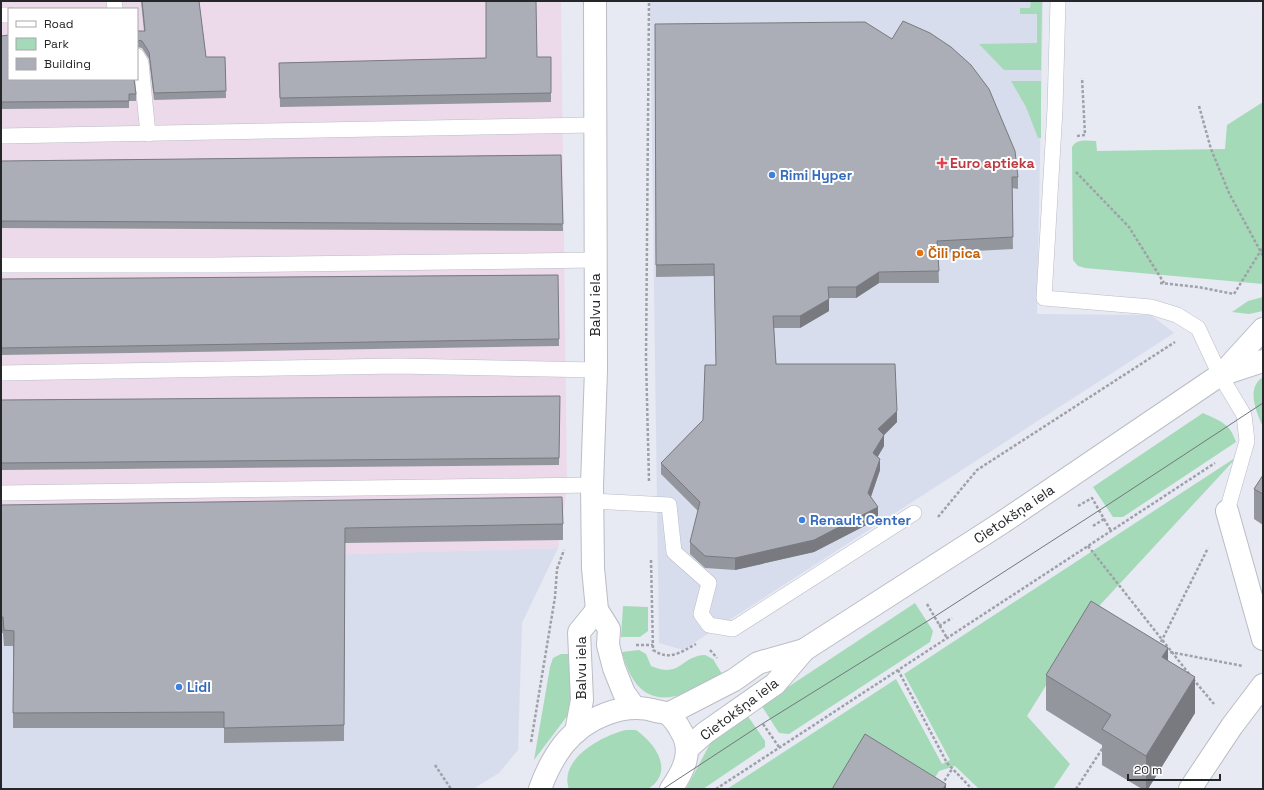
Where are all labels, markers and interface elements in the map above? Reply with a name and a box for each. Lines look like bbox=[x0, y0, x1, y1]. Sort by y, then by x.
legend bbox=[8, 8, 138, 80]
text: Road bbox=[44, 16, 73, 32]
text: Park bbox=[44, 36, 69, 52]
text: Building bbox=[44, 56, 91, 72]
place label: Euro aptieka bbox=[950, 154, 1035, 172]
marker: Euro aptieka bbox=[937, 158, 947, 168]
place label: Rimi Hyper bbox=[780, 166, 853, 184]
marker: Rimi Hyper bbox=[767, 170, 777, 180]
place label: Čili pica bbox=[928, 244, 981, 262]
marker: Čili pica bbox=[915, 248, 925, 258]
street label: Balvu iela bbox=[586, 273, 604, 337]
street label: Cietokšņa iela bbox=[970, 480, 1058, 548]
place label: Renault Center bbox=[810, 511, 911, 529]
marker: Renault Center bbox=[797, 515, 807, 525]
street label: Balvu iela bbox=[572, 636, 590, 700]
street label: Cietokšņa iela bbox=[696, 674, 782, 744]
place label: Lidl bbox=[187, 678, 211, 696]
marker: Lidl bbox=[174, 682, 184, 692]
scale bar bbox=[1128, 756, 1220, 782]
text: 20 m bbox=[1134, 762, 1162, 778]

